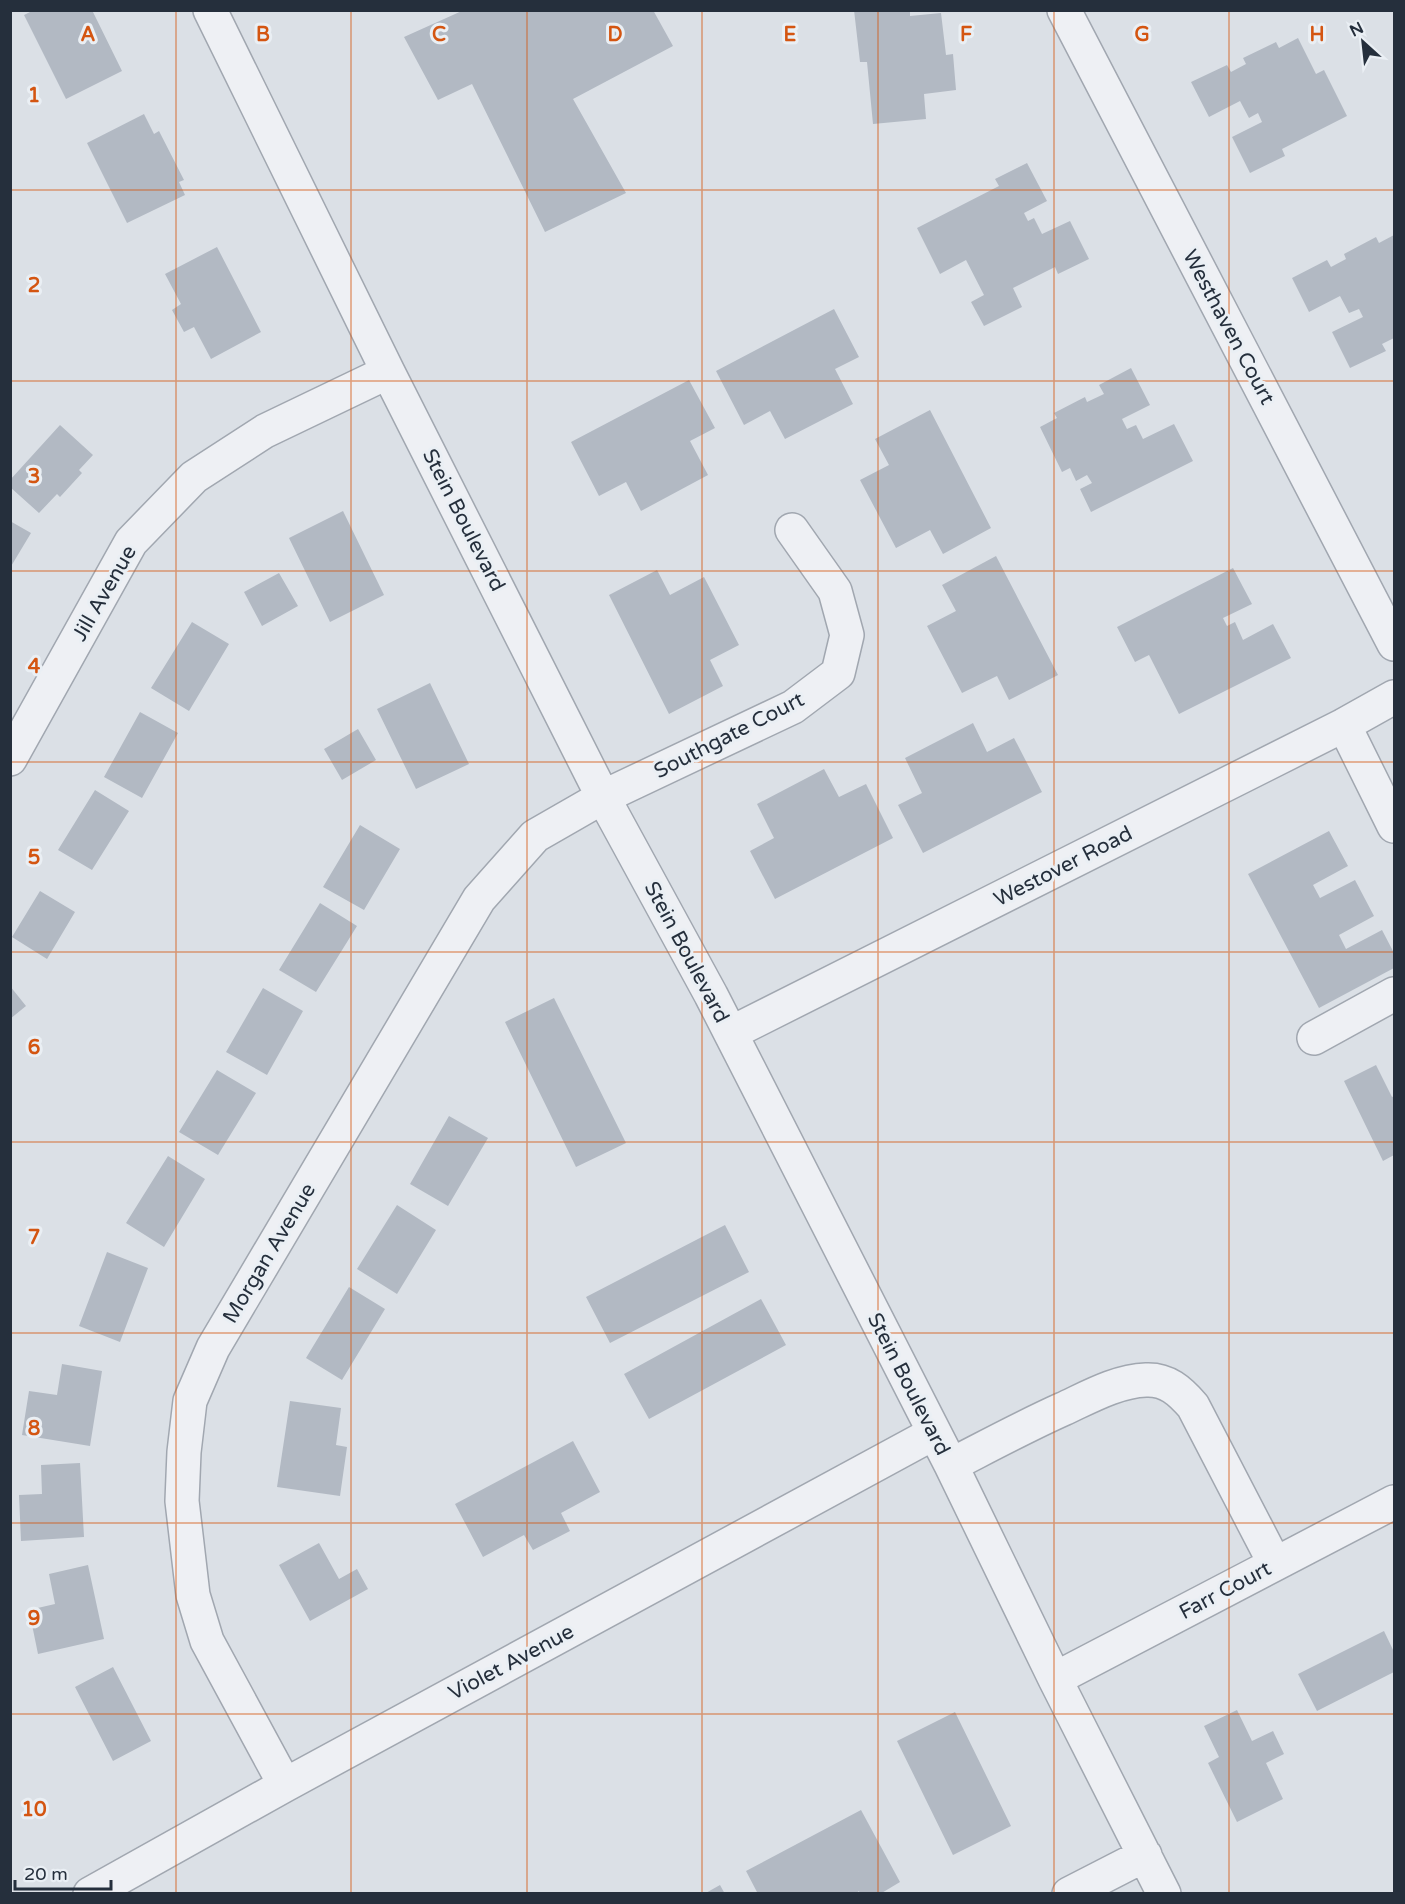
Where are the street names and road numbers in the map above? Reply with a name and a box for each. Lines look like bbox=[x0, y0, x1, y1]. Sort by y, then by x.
street label: Westhaven Court bbox=[1177, 246, 1280, 409]
street label: Stein Boulevard bbox=[417, 445, 510, 596]
street label: Jill Avenue bbox=[67, 541, 142, 645]
street label: Southgate Court bbox=[650, 687, 809, 784]
street label: Westover Road bbox=[990, 821, 1137, 912]
street label: Stein Boulevard bbox=[639, 877, 734, 1027]
street label: Morgan Avenue bbox=[218, 1179, 321, 1328]
street label: Stein Boulevard bbox=[862, 1309, 955, 1460]
street label: Farr Court bbox=[1175, 1556, 1275, 1625]
street label: Violet Avenue bbox=[444, 1619, 578, 1706]

